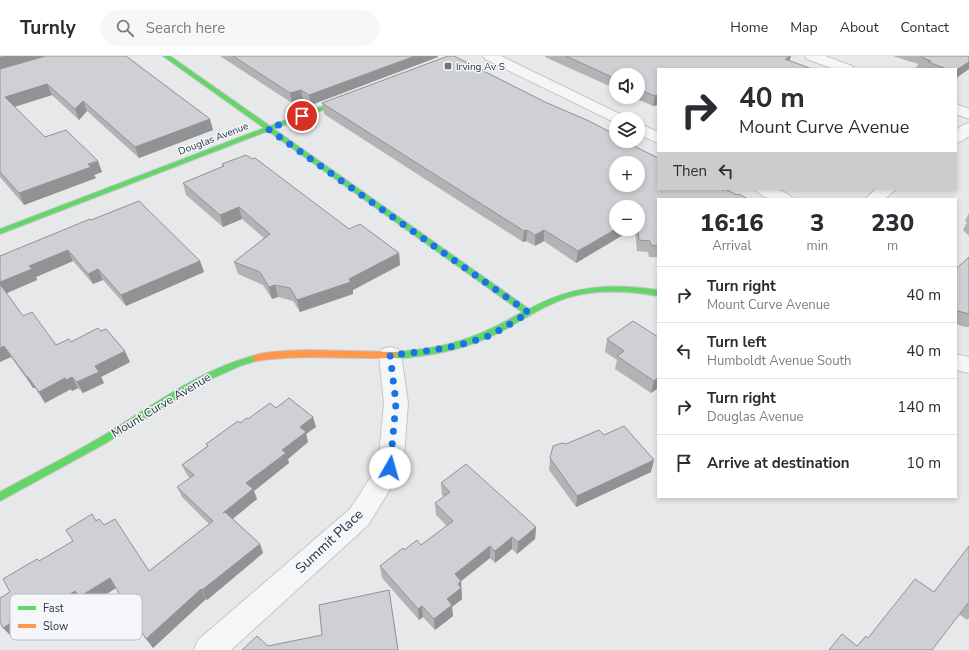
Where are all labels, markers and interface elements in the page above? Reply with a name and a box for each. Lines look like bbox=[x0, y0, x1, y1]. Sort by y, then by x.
search box bbox=[100, 10, 380, 46]
text: Turnly bbox=[20, 15, 76, 41]
icon: search bbox=[114, 17, 136, 39]
text: Search here bbox=[146, 18, 225, 38]
text: Home bbox=[730, 18, 768, 37]
text: Map bbox=[790, 18, 818, 37]
text: About bbox=[840, 18, 879, 37]
text: Contact bbox=[901, 18, 949, 37]
place label: Irving Av S bbox=[456, 60, 505, 74]
marker: Irving Av S bbox=[443, 61, 453, 71]
map controls bbox=[609, 68, 645, 236]
button: sound bbox=[609, 68, 645, 104]
text: 40 m bbox=[739, 79, 805, 117]
icon: right bbox=[673, 84, 725, 136]
pin bbox=[285, 99, 319, 133]
icon: arrive bbox=[291, 105, 313, 127]
button: layers bbox=[609, 112, 645, 148]
text: Mount Curve Avenue bbox=[739, 115, 909, 139]
street label: Douglas Avenue bbox=[176, 119, 250, 159]
button: + bbox=[609, 156, 645, 192]
icon: left bbox=[715, 160, 737, 182]
text: Then bbox=[673, 161, 707, 181]
button: − bbox=[609, 200, 645, 236]
text: 16:16 bbox=[700, 207, 764, 239]
text: 3 bbox=[810, 207, 825, 239]
text: 230 bbox=[871, 207, 914, 239]
text: Arrival bbox=[712, 237, 751, 255]
text: min bbox=[807, 237, 828, 255]
text: m bbox=[887, 237, 898, 255]
text: Turn right bbox=[707, 276, 776, 296]
icon: right bbox=[673, 284, 695, 306]
text: 40 m bbox=[906, 285, 941, 305]
text: Mount Curve Avenue bbox=[707, 296, 830, 314]
text: Turn left bbox=[707, 332, 766, 352]
icon: left bbox=[673, 340, 695, 362]
text: 40 m bbox=[906, 341, 941, 361]
text: Humboldt Avenue South bbox=[707, 352, 851, 370]
street label: Mount Curve Avenue bbox=[108, 369, 214, 441]
text: Turn right bbox=[707, 388, 776, 408]
icon: right bbox=[673, 396, 695, 418]
text: 140 m bbox=[897, 397, 941, 417]
text: Douglas Avenue bbox=[707, 408, 803, 426]
position arrow bbox=[369, 447, 411, 489]
icon: arrive bbox=[673, 452, 695, 474]
text: Arrive at destination bbox=[707, 453, 850, 473]
text: 10 m bbox=[906, 453, 941, 473]
street label: Summit Place bbox=[291, 505, 367, 578]
legend bbox=[10, 594, 142, 640]
text: Fast bbox=[43, 601, 64, 616]
text: Slow bbox=[43, 619, 68, 634]

